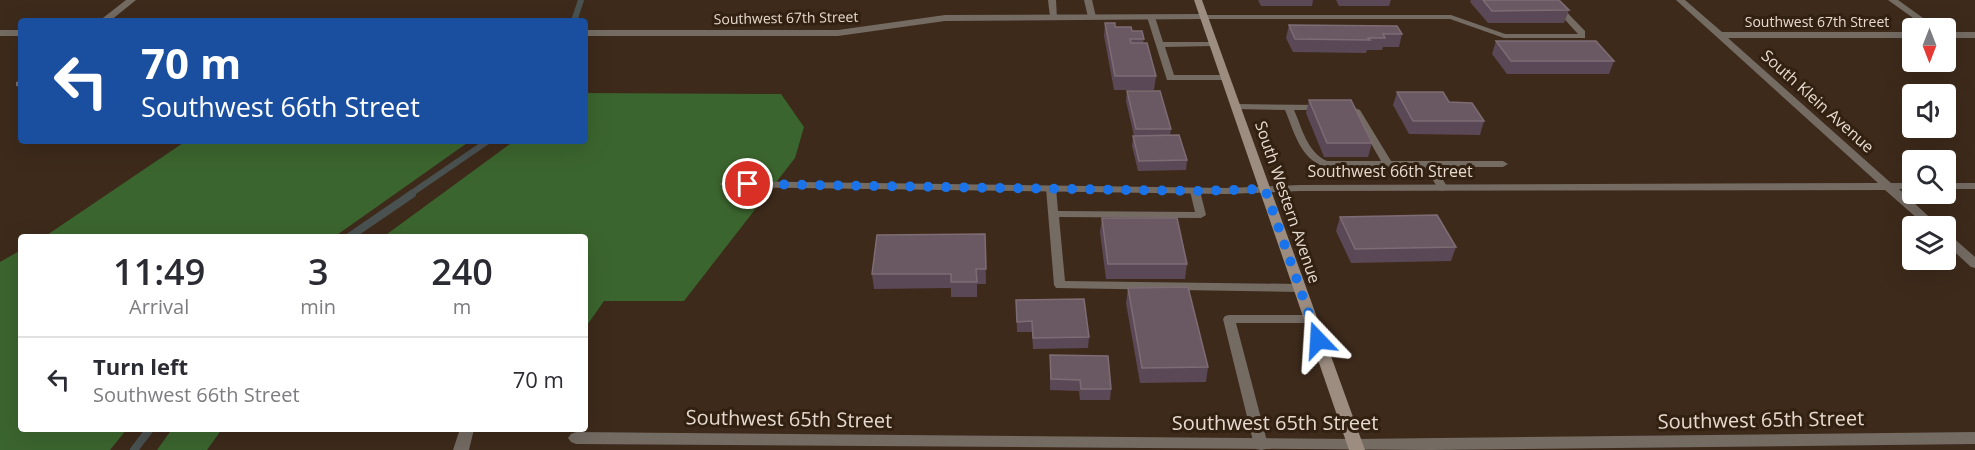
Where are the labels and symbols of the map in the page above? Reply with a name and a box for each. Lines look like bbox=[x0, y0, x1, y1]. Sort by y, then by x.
street label: Southwest 67th Street bbox=[714, 7, 858, 28]
street label: Southwest 67th Street bbox=[1745, 12, 1889, 31]
north arrow bbox=[1902, 18, 1956, 72]
street label: South Klein Avenue bbox=[1757, 45, 1879, 157]
street label: South Western Avenue bbox=[1250, 118, 1326, 286]
pin bbox=[722, 158, 773, 209]
street label: Southwest 66th Street bbox=[1307, 160, 1473, 182]
position arrow bbox=[1286, 308, 1350, 372]
street label: Southwest 65th Street bbox=[686, 403, 893, 434]
street label: Southwest 65th Street bbox=[1657, 404, 1864, 435]
street label: Southwest 65th Street bbox=[1172, 409, 1378, 436]

